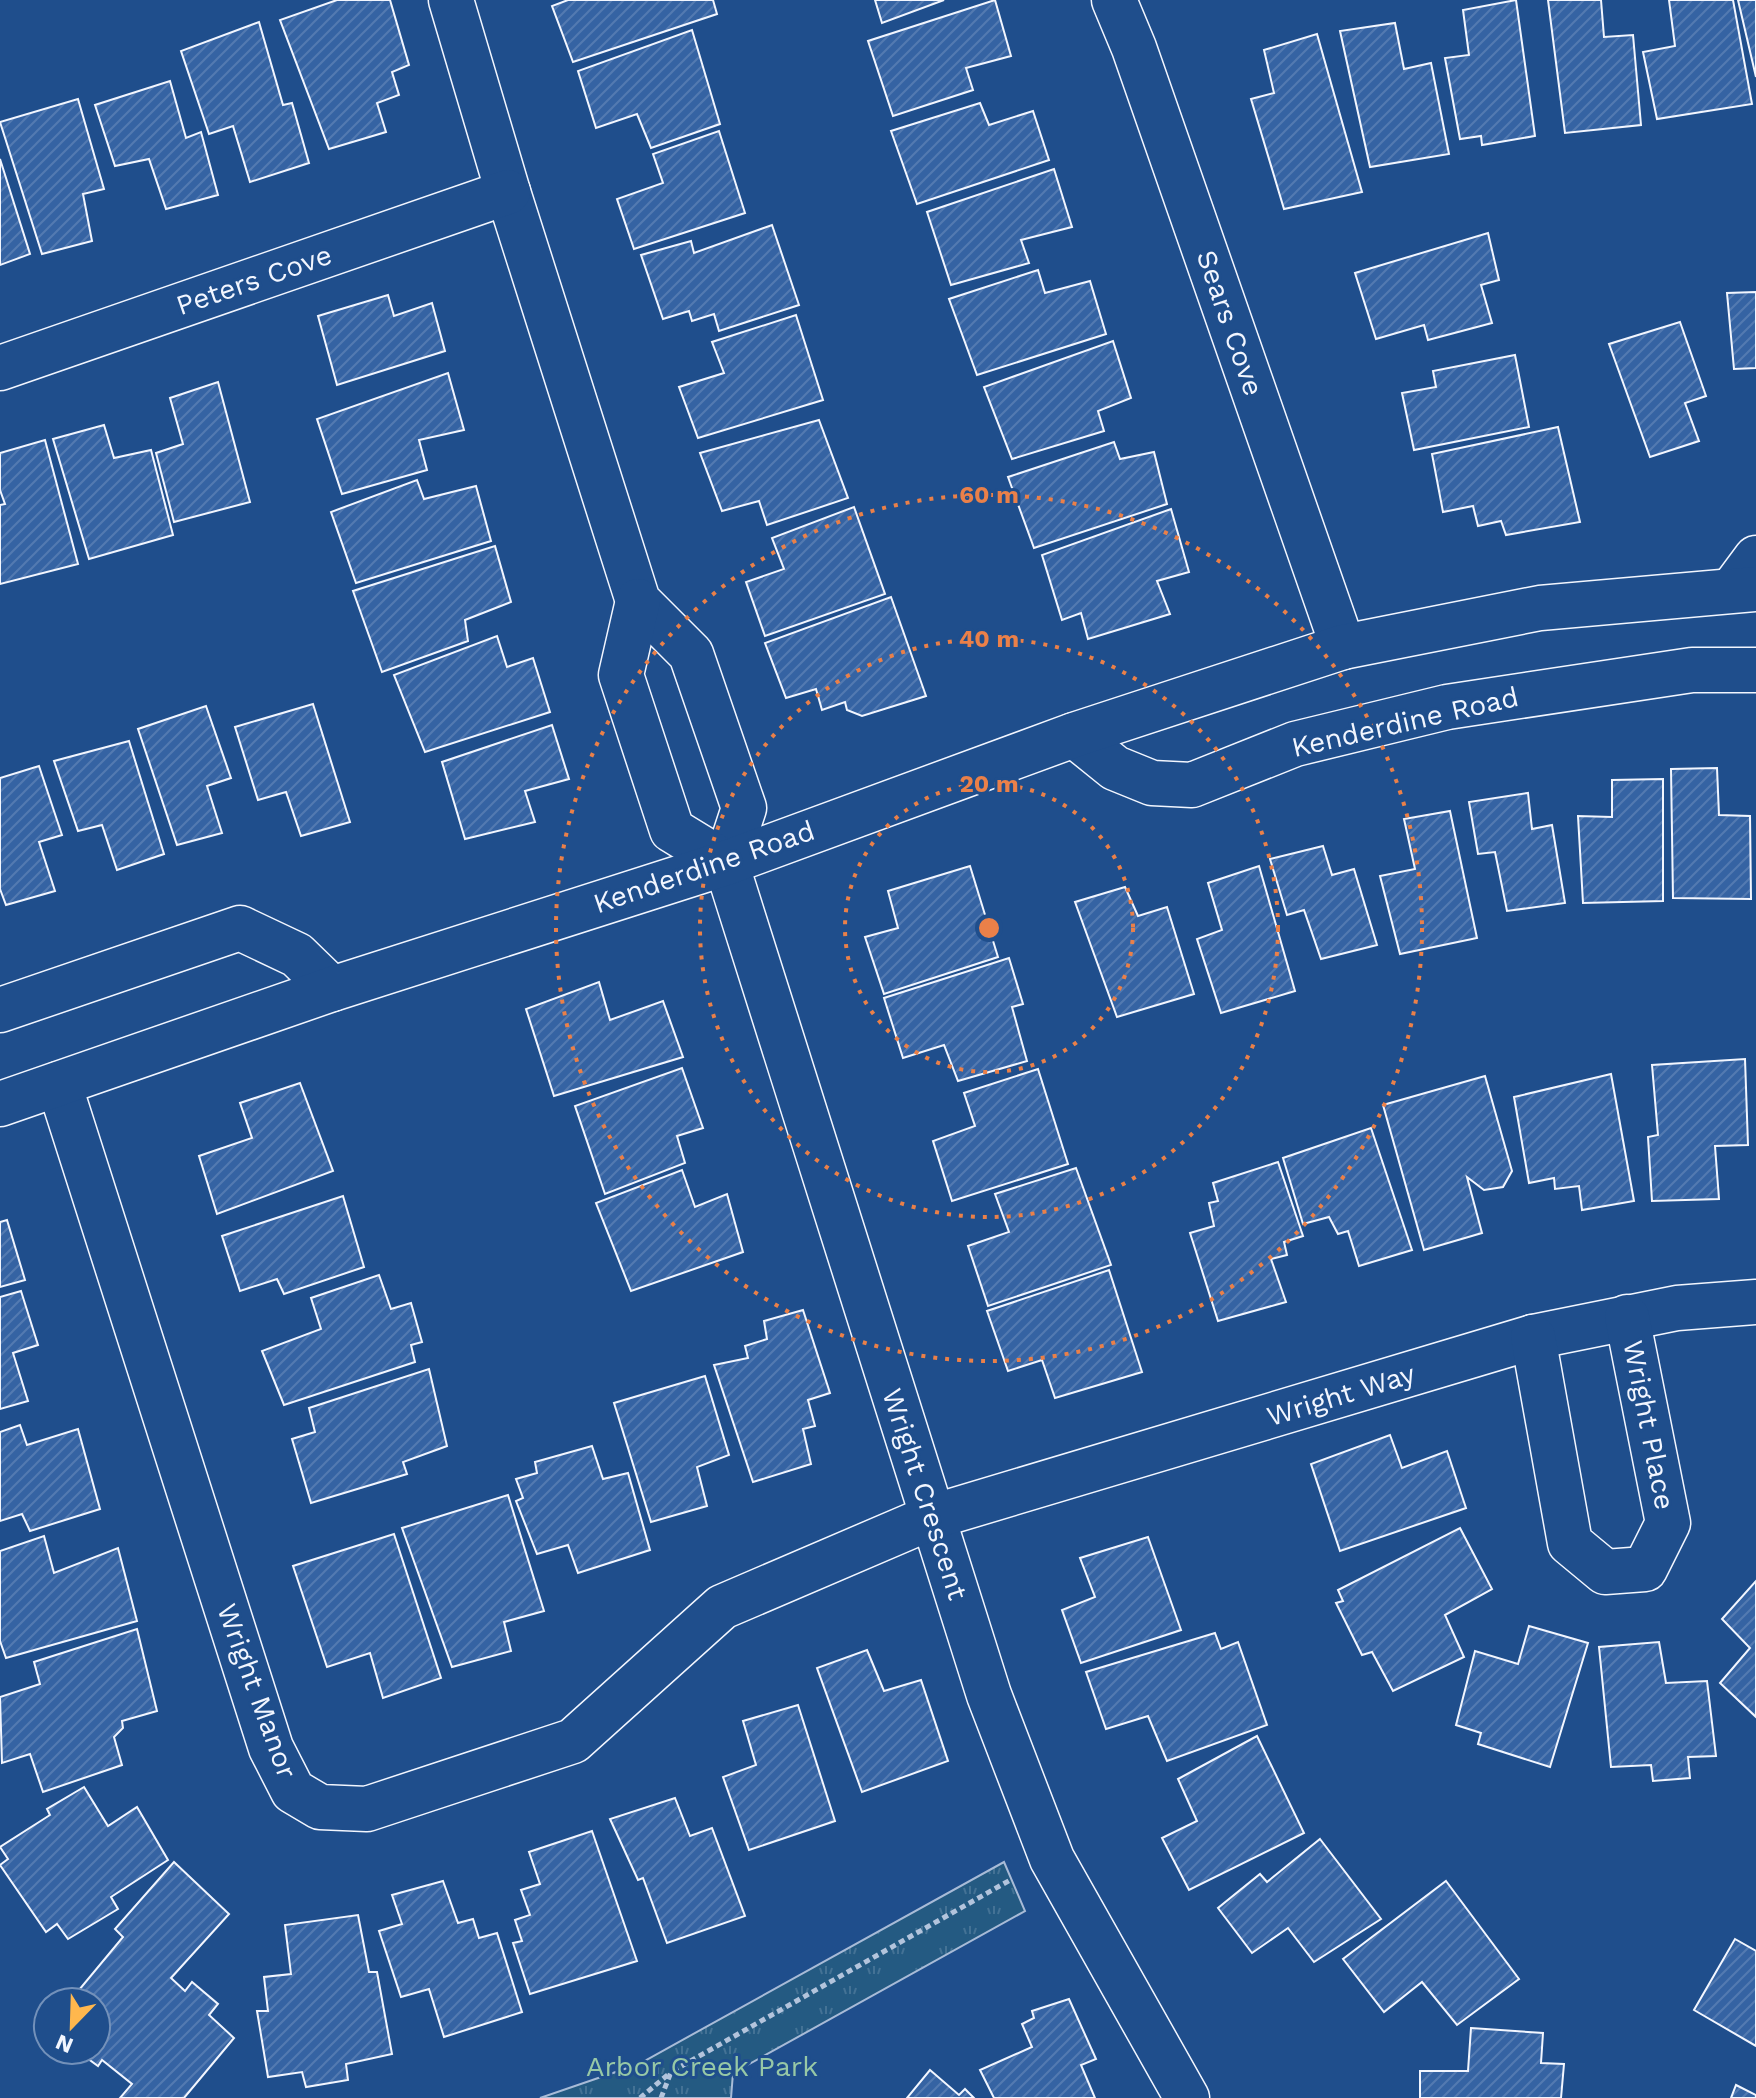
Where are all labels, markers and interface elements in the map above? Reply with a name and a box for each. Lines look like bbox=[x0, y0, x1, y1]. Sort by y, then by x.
street label: Peters Cove bbox=[172, 238, 336, 322]
street label: Sears Cove bbox=[1190, 246, 1270, 400]
text: 60 m bbox=[959, 481, 1019, 509]
text: 40 m bbox=[959, 625, 1019, 653]
street label: Kenderdine Road bbox=[1288, 680, 1522, 764]
text: 20 m bbox=[959, 770, 1019, 798]
street label: Kenderdine Road bbox=[589, 814, 819, 920]
centre of rings bbox=[975, 914, 1003, 942]
street label: Wright Place bbox=[1616, 1338, 1682, 1512]
street label: Wright Way bbox=[1263, 1357, 1420, 1433]
street label: Wright Crescent bbox=[875, 1384, 975, 1604]
street label: Wright Manor bbox=[210, 1599, 304, 1783]
north arrow bbox=[32, 1986, 112, 2066]
text: N bbox=[52, 2029, 77, 2059]
park label: Arbor Creek Park bbox=[586, 2050, 818, 2083]

